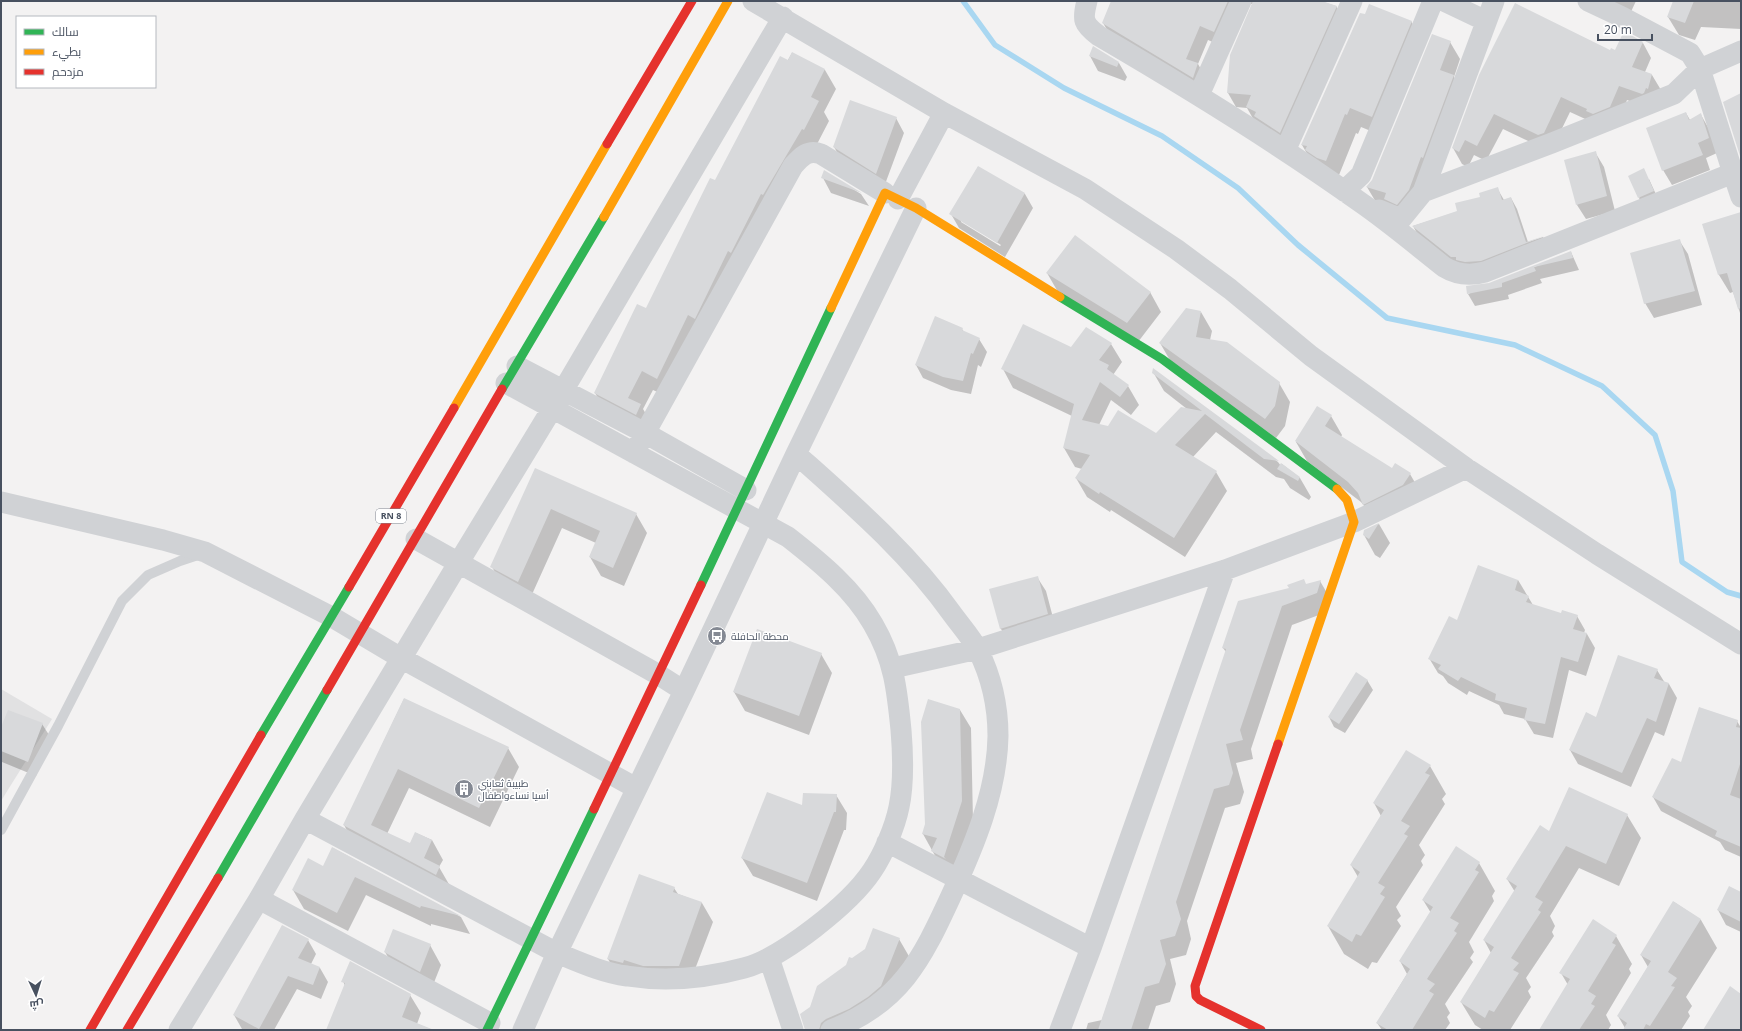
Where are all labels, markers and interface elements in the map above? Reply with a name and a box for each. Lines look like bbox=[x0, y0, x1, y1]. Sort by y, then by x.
legend bbox=[16, 16, 156, 88]
scale bar bbox=[1598, 16, 1652, 42]
text: 20 m bbox=[1604, 21, 1632, 38]
text: سالك bbox=[52, 23, 79, 40]
text: بطيء bbox=[52, 43, 81, 62]
text: مزدحم bbox=[52, 63, 84, 80]
road number: RN 8 bbox=[376, 509, 406, 523]
bus stop icon: محطة الحافلة bbox=[706, 625, 728, 647]
place label: محطة الحافلة bbox=[731, 629, 789, 643]
place label: طبيبة ثعابني أسيا نساءواطفال bbox=[478, 776, 549, 802]
building icon: طبيبة ثعابني أسيا نساءواطفال bbox=[453, 778, 475, 800]
north arrow bbox=[16, 975, 56, 1015]
text: ش bbox=[29, 998, 44, 1013]

